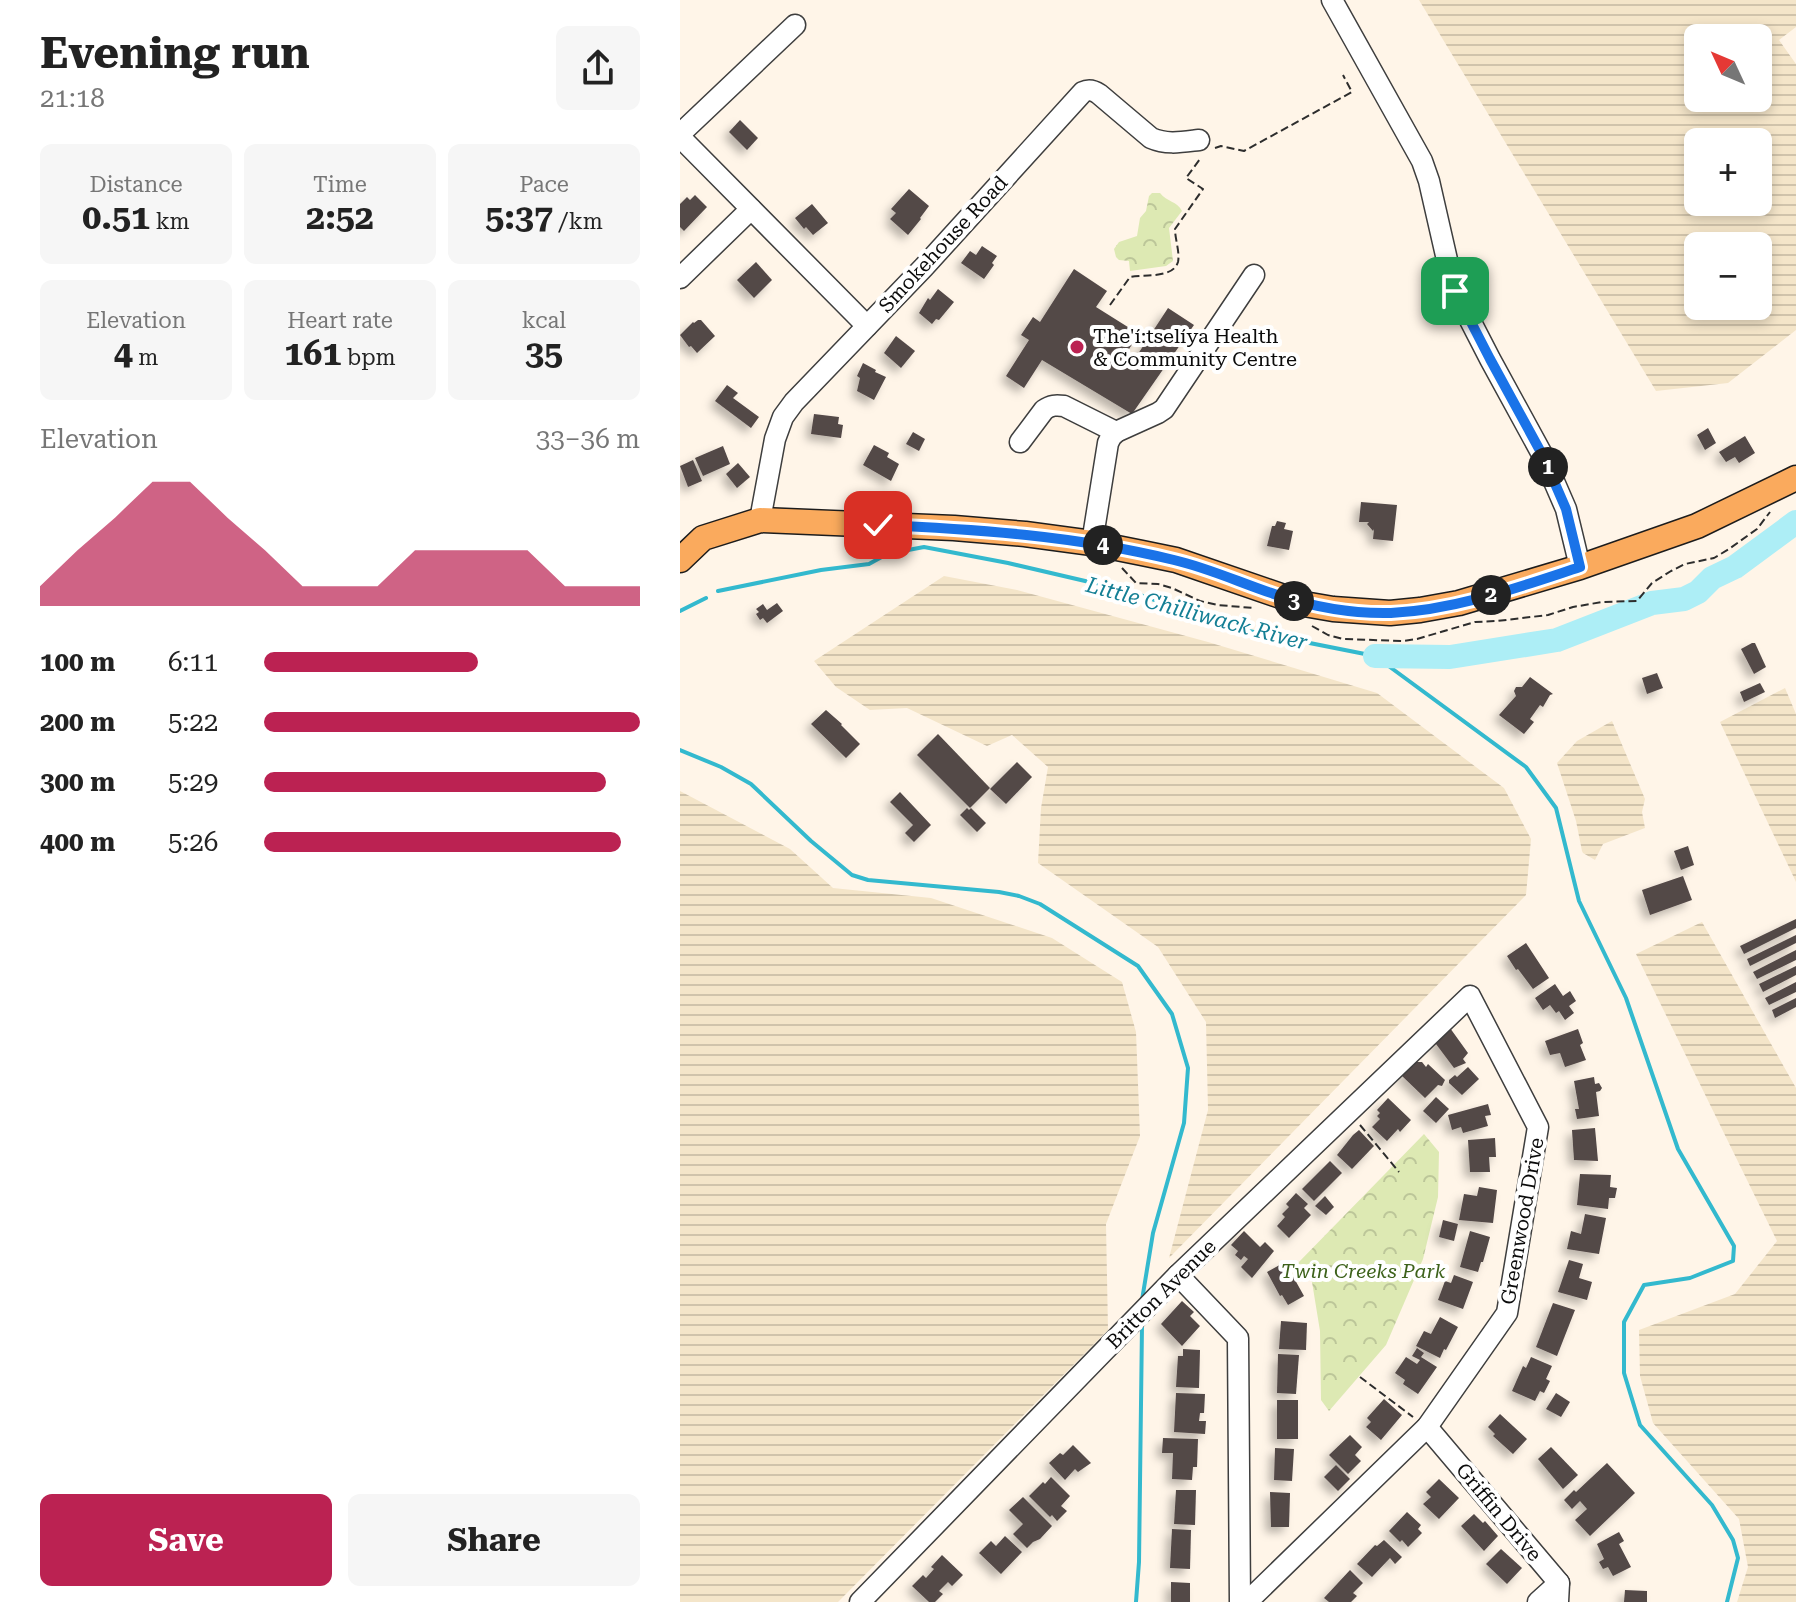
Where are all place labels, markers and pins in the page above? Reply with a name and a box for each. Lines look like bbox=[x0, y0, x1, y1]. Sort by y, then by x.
pin bbox=[1421, 257, 1489, 325]
place label: The'í:tselíya Health & Community Centre bbox=[1093, 324, 1297, 371]
marker: The'í:tselíya Health & Community Centre bbox=[1068, 338, 1086, 356]
pin: 1 bbox=[1528, 447, 1568, 487]
pin bbox=[844, 491, 912, 559]
pin: 4 bbox=[1083, 525, 1123, 565]
pin: 2 bbox=[1471, 575, 1511, 615]
pin: 3 bbox=[1274, 581, 1314, 621]

